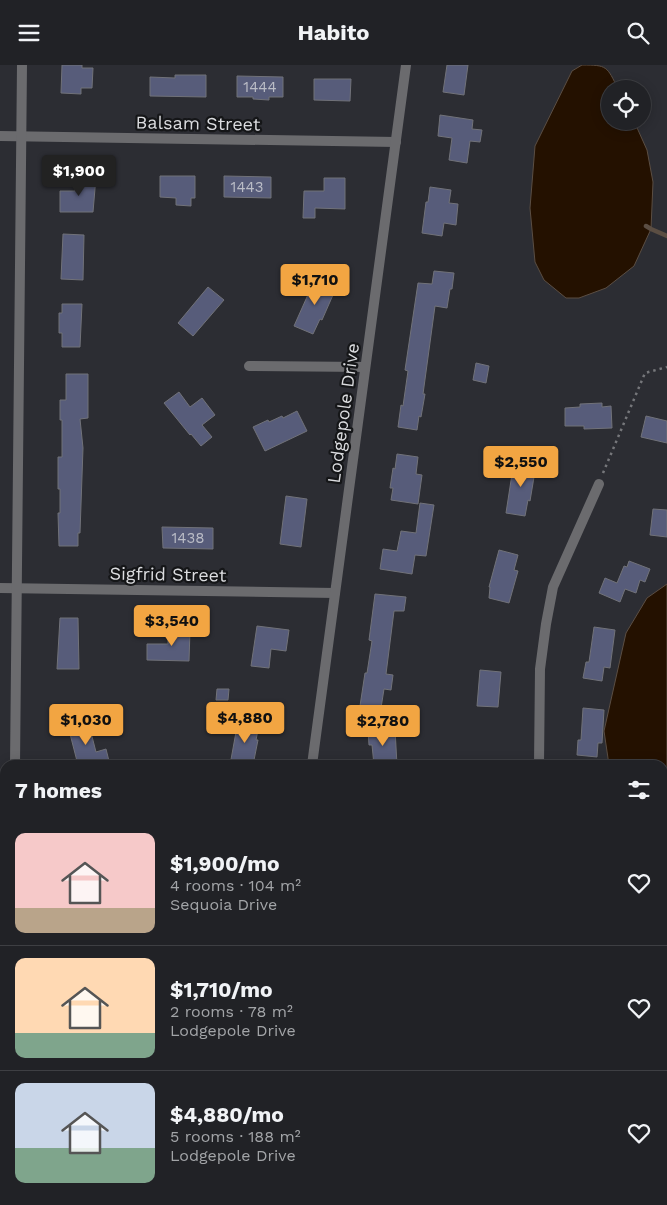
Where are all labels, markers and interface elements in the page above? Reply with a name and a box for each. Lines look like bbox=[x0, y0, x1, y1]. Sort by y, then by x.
icon: menu bbox=[15, 19, 43, 47]
icon: search bbox=[624, 19, 652, 47]
text: Habito bbox=[298, 20, 370, 45]
house number: 1444 bbox=[243, 78, 277, 96]
map controls bbox=[601, 80, 651, 130]
button: locate bbox=[601, 80, 651, 130]
street label: Balsam Street bbox=[136, 111, 261, 135]
pin: $1,900 bbox=[38, 155, 120, 197]
text: $1,900 bbox=[53, 161, 105, 180]
house number: 1443 bbox=[231, 178, 263, 196]
pin: $1,710 bbox=[274, 263, 356, 306]
text: $1,710 bbox=[292, 270, 338, 289]
street label: Lodgepole Drive bbox=[323, 342, 363, 484]
pin: $2,550 bbox=[480, 445, 562, 488]
text: $2,550 bbox=[494, 452, 548, 471]
house number: 1438 bbox=[171, 529, 205, 547]
street label: Sigfrid Street bbox=[110, 562, 227, 586]
pin: $3,540 bbox=[131, 605, 213, 647]
text: $3,540 bbox=[145, 611, 199, 630]
pin: $4,880 bbox=[204, 701, 286, 744]
pin: $1,030 bbox=[45, 703, 127, 746]
pin: $2,780 bbox=[342, 705, 424, 747]
text: $4,880 bbox=[217, 708, 273, 727]
text: $1,030 bbox=[60, 710, 112, 729]
text: $2,780 bbox=[357, 711, 409, 730]
icon: filters bbox=[625, 776, 653, 804]
text: 7 homes bbox=[15, 778, 102, 803]
text: $1,900/mo bbox=[170, 851, 280, 876]
icon: home bbox=[55, 853, 115, 913]
icon: heart bbox=[625, 869, 653, 897]
text: 4 rooms · 104 m² bbox=[170, 876, 301, 895]
text: Sequoia Drive bbox=[170, 895, 277, 914]
text: $1,710/mo bbox=[170, 977, 273, 1002]
icon: home bbox=[55, 978, 115, 1038]
icon: heart bbox=[625, 994, 653, 1022]
text: 2 rooms · 78 m² bbox=[170, 1002, 293, 1021]
text: Lodgepole Drive bbox=[170, 1021, 296, 1040]
text: $4,880/mo bbox=[170, 1102, 284, 1127]
icon: home bbox=[55, 1103, 115, 1163]
icon: heart bbox=[625, 1119, 653, 1147]
text: 5 rooms · 188 m² bbox=[170, 1127, 301, 1146]
text: Lodgepole Drive bbox=[170, 1146, 296, 1165]

